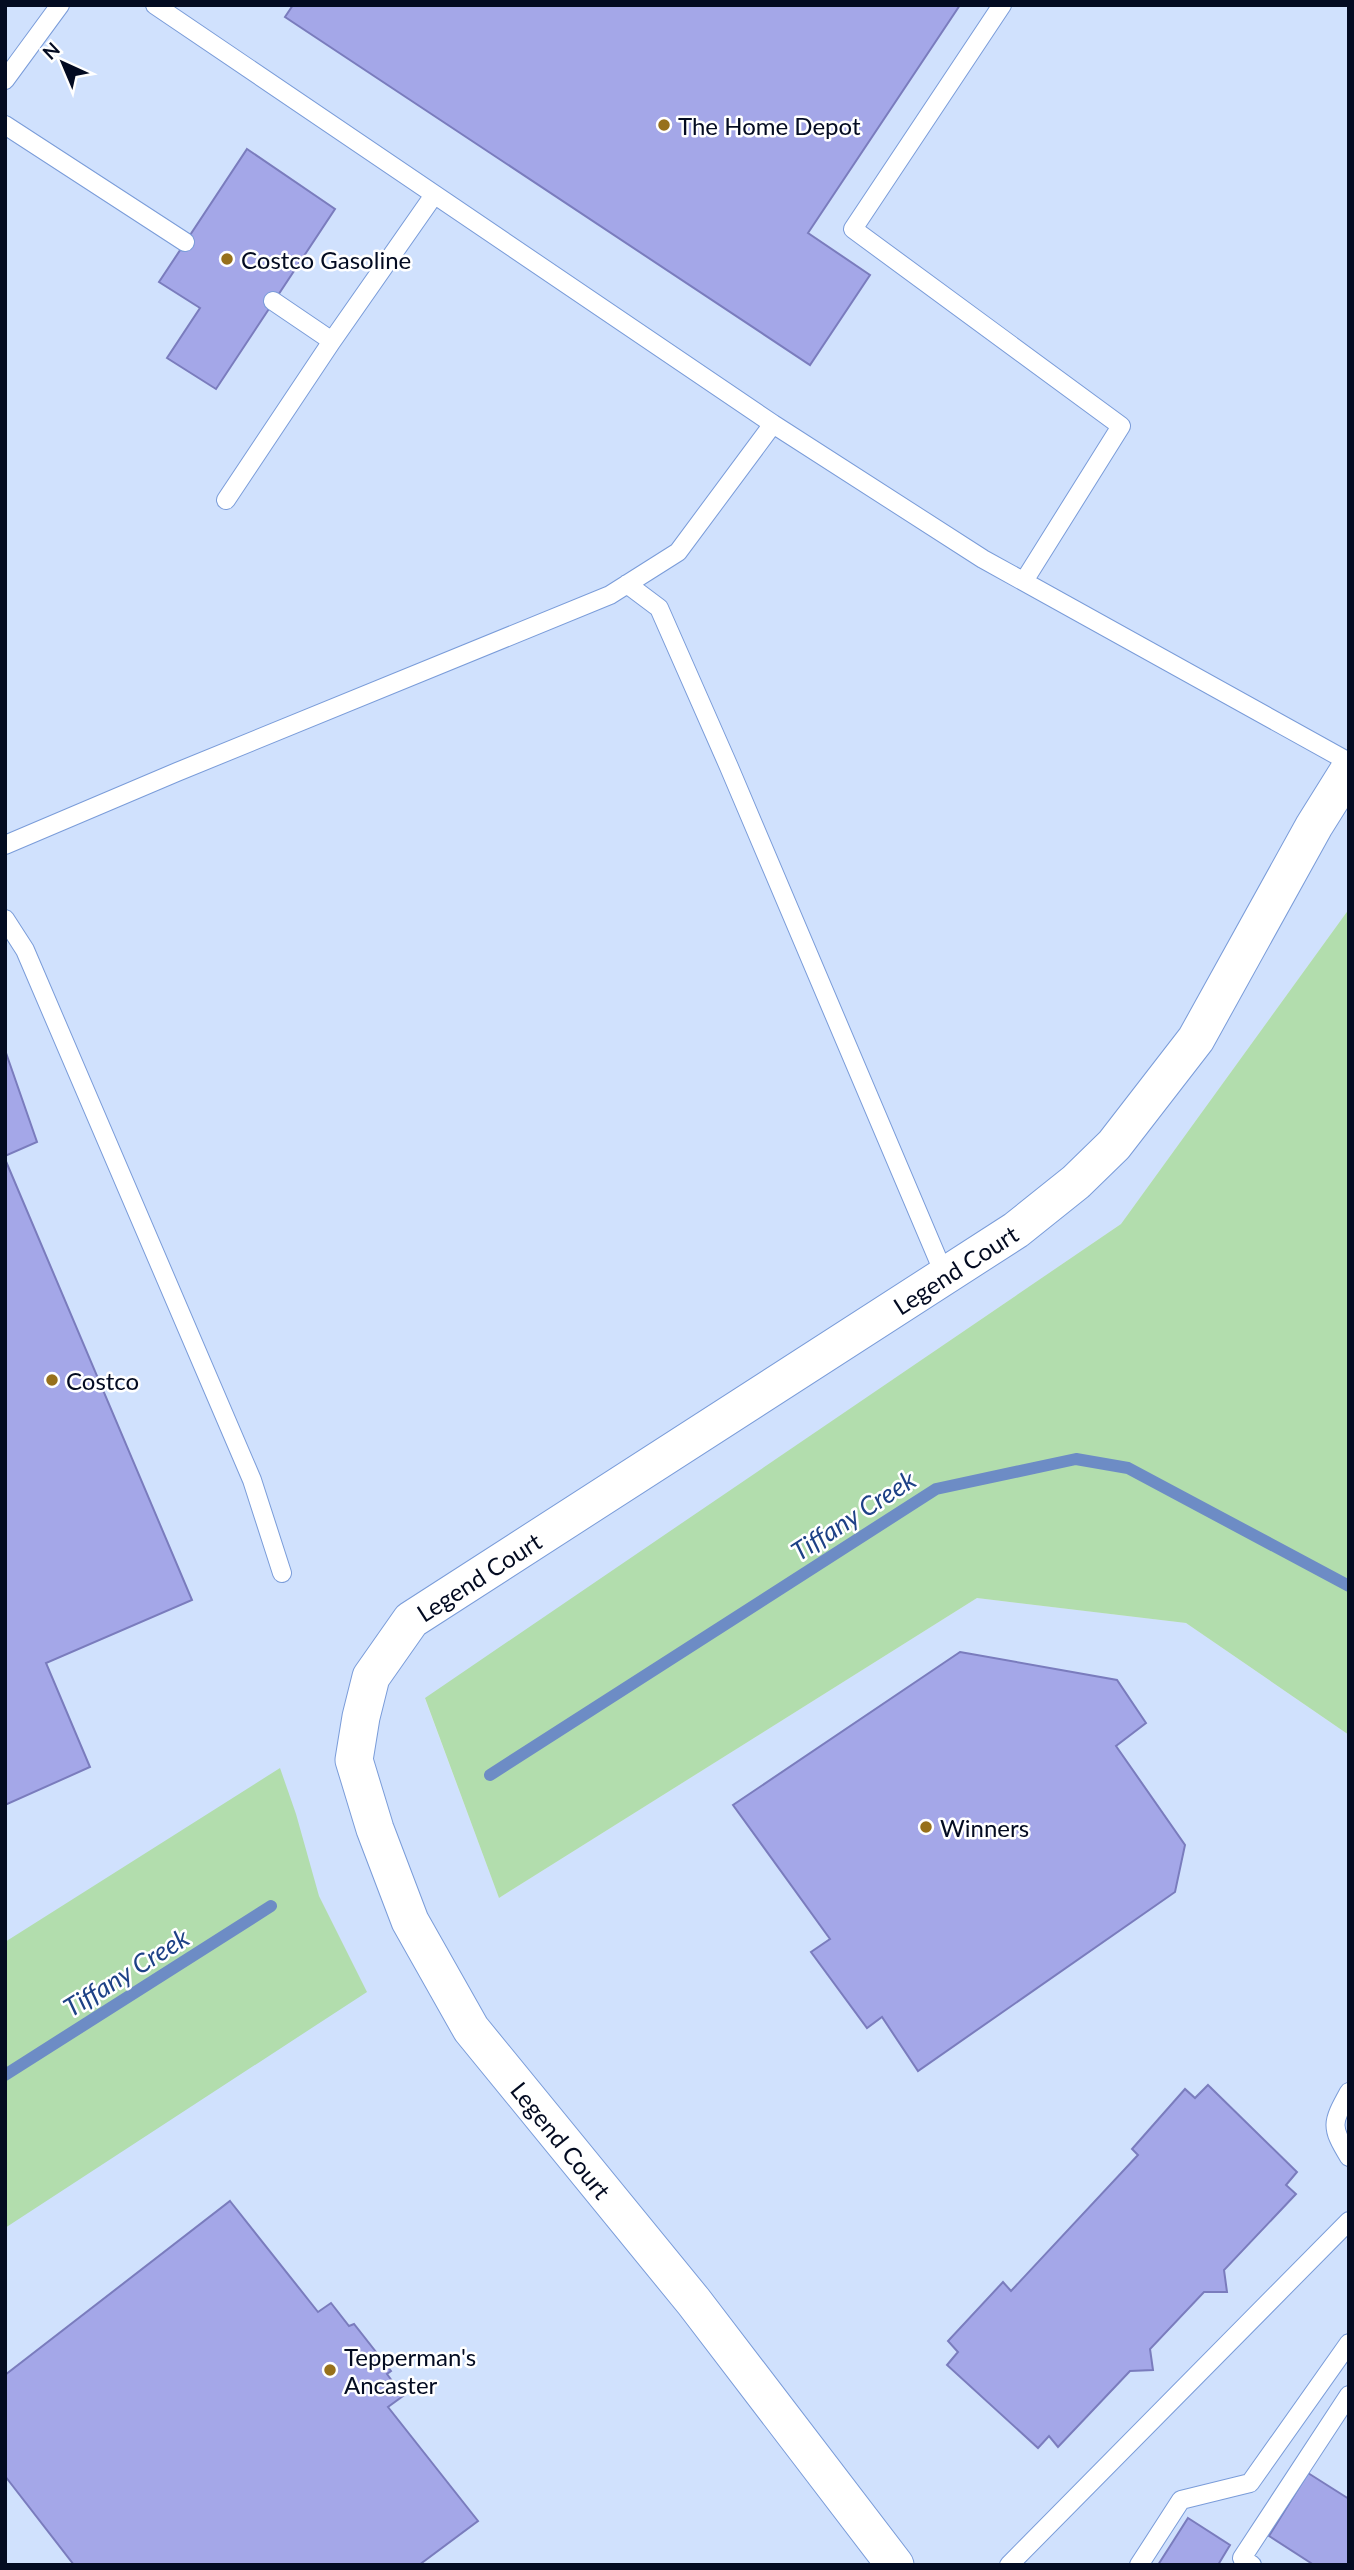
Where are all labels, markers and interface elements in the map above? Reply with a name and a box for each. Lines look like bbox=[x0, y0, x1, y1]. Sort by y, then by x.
north arrow bbox=[28, 28, 98, 98]
text: N bbox=[38, 37, 64, 64]
place label: The Home Depot bbox=[678, 111, 861, 140]
marker: The Home Depot bbox=[656, 117, 672, 133]
place label: Costco Gasoline bbox=[241, 245, 411, 274]
marker: Costco Gasoline bbox=[219, 251, 235, 267]
street label: Legend Court bbox=[888, 1218, 1023, 1320]
place label: Costco bbox=[66, 1366, 139, 1395]
marker: Costco bbox=[44, 1372, 60, 1388]
water label: Tiffany Creek bbox=[785, 1463, 922, 1567]
street label: Legend Court bbox=[411, 1525, 547, 1627]
place label: Winners bbox=[940, 1813, 1029, 1842]
marker: Winners bbox=[918, 1819, 934, 1835]
water label: Tiffany Creek bbox=[57, 1920, 195, 2023]
street label: Legend Court bbox=[505, 2076, 617, 2205]
place label: Tepperman's Ancaster bbox=[344, 2342, 476, 2399]
marker: Tepperman's Ancaster bbox=[322, 2362, 338, 2378]

